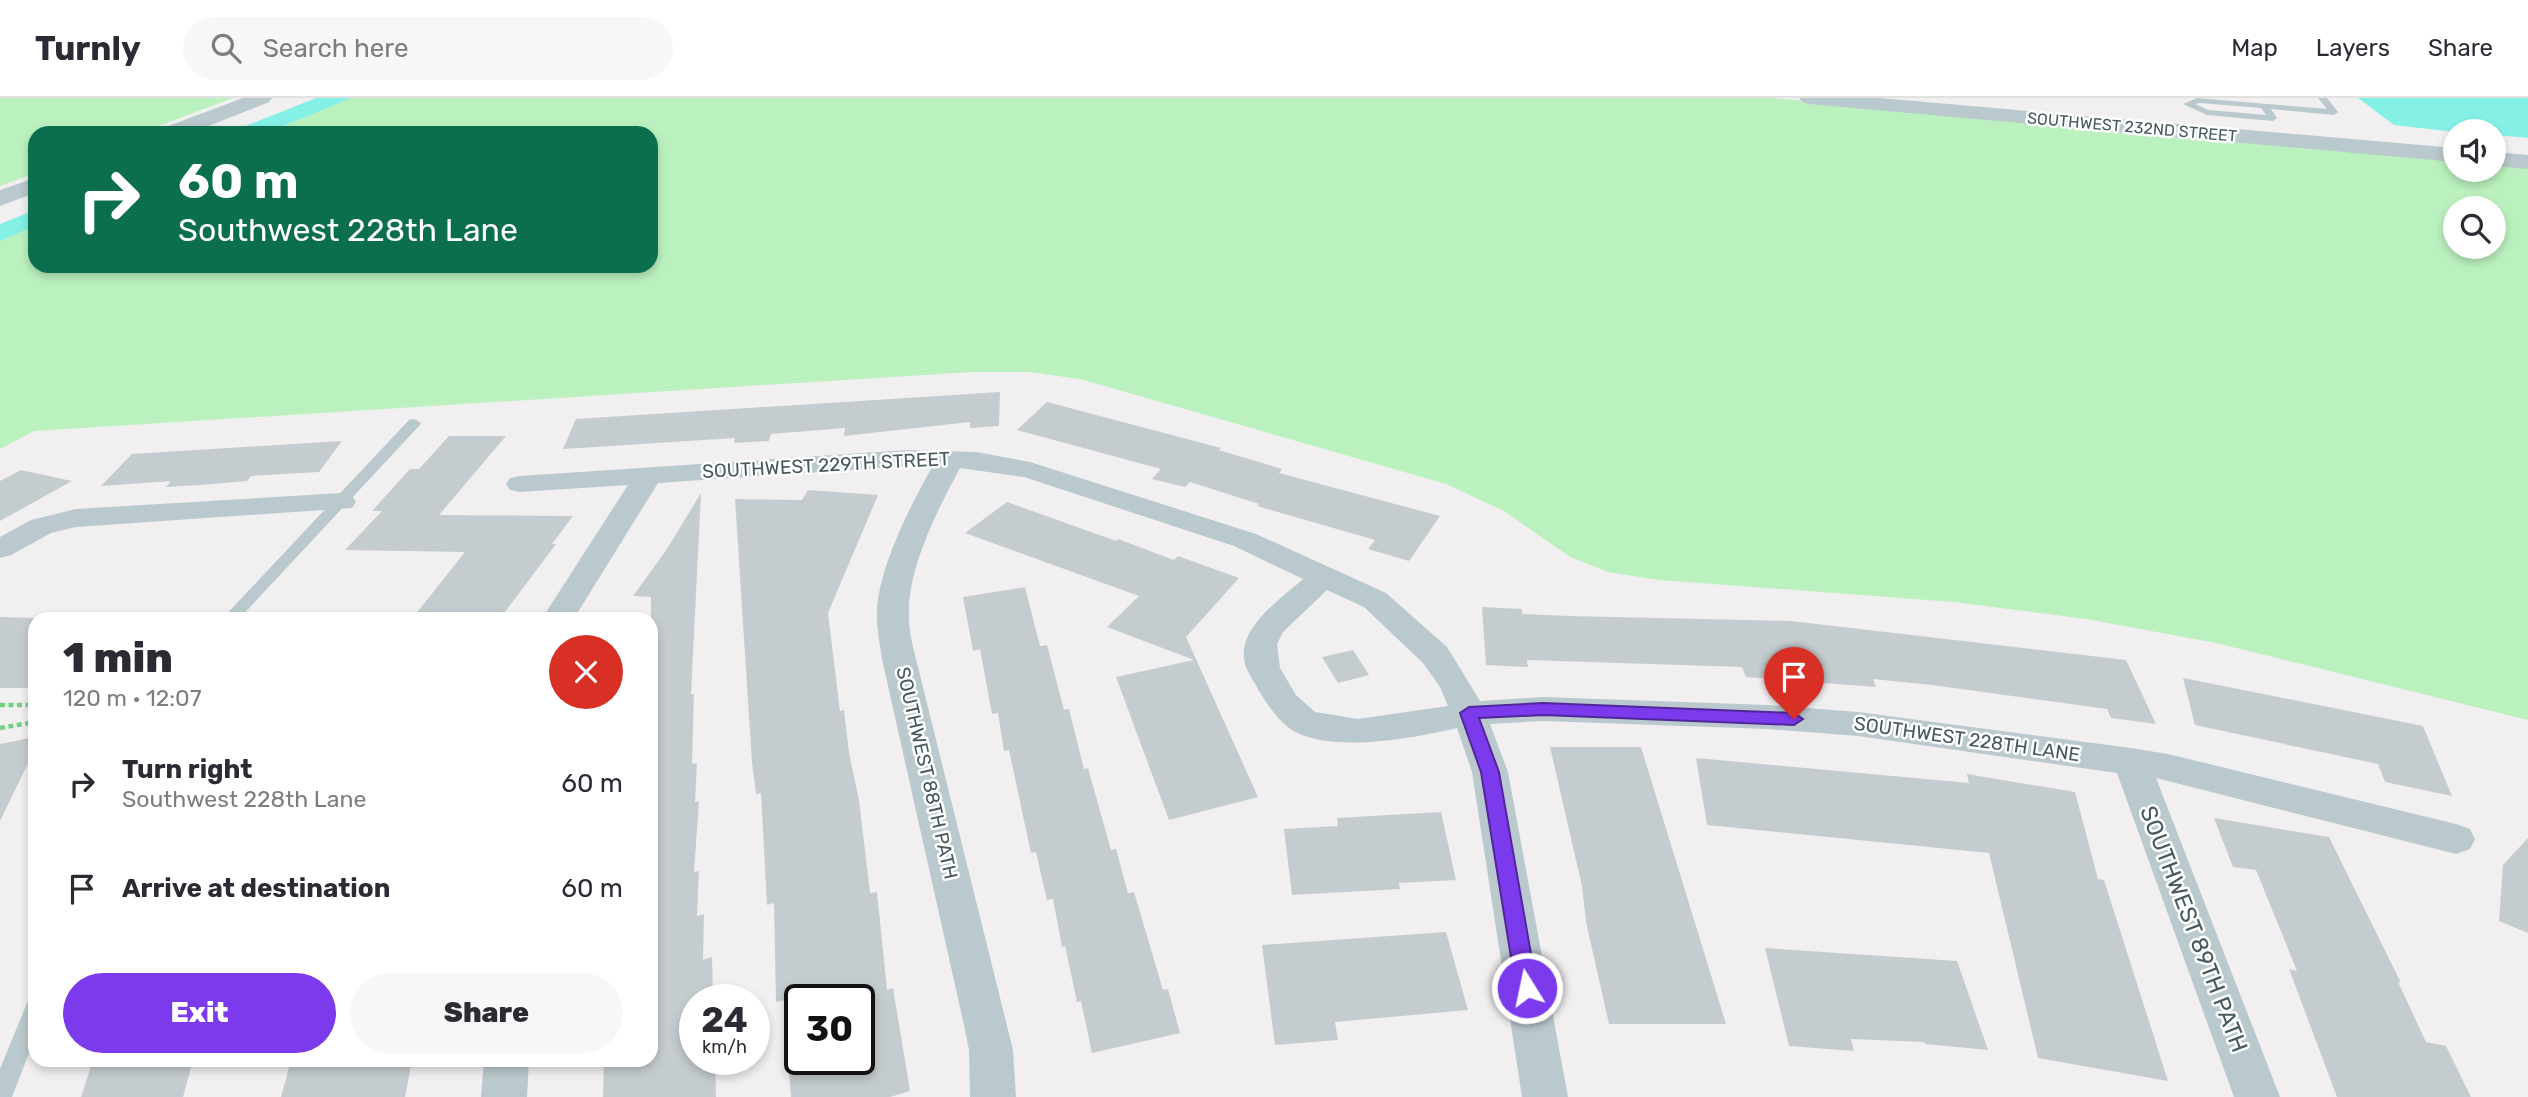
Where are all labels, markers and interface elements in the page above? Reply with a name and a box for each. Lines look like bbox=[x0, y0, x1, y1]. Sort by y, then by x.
search box bbox=[183, 17, 673, 80]
text: Turnly bbox=[35, 29, 141, 68]
icon: search bbox=[207, 29, 245, 67]
text: Search here bbox=[263, 33, 409, 64]
text: Map bbox=[2231, 34, 2278, 62]
text: Layers bbox=[2316, 34, 2390, 62]
text: Share bbox=[2428, 34, 2493, 62]
street label: SOUTHWEST 232ND STREET bbox=[2026, 108, 2238, 146]
map controls bbox=[2443, 119, 2506, 259]
button: sound bbox=[2443, 119, 2506, 182]
text: 60 m bbox=[178, 152, 299, 210]
icon: right bbox=[63, 154, 154, 245]
button: search bbox=[2443, 196, 2506, 259]
text: Southwest 228th Lane bbox=[178, 211, 518, 249]
street label: SOUTHWEST 229TH STREET bbox=[702, 447, 950, 483]
text: 1 min bbox=[63, 633, 173, 683]
button: close bbox=[549, 635, 623, 709]
pin bbox=[1764, 647, 1824, 719]
icon: arrive bbox=[1775, 658, 1813, 696]
street label: SOUTHWEST 88TH PATH bbox=[891, 665, 963, 881]
text: 120 m · 12:07 bbox=[63, 684, 202, 712]
street label: SOUTHWEST 228TH LANE bbox=[1853, 712, 2081, 766]
text: Turn right bbox=[122, 754, 252, 785]
icon: right bbox=[63, 765, 101, 803]
text: 60 m bbox=[561, 768, 623, 799]
text: Southwest 228th Lane bbox=[122, 785, 366, 813]
street label: SOUTHWEST 89TH PATH bbox=[2134, 802, 2254, 1056]
icon: arrive bbox=[63, 870, 101, 908]
text: Arrive at destination bbox=[122, 873, 390, 904]
text: 60 m bbox=[561, 873, 623, 904]
position arrow bbox=[1490, 951, 1564, 1025]
button: Exit bbox=[63, 973, 336, 1053]
button: Share bbox=[350, 973, 623, 1053]
speed limit sign: 30 bbox=[784, 984, 875, 1075]
text: 24 bbox=[701, 999, 748, 1041]
text: km/h bbox=[702, 1036, 747, 1058]

